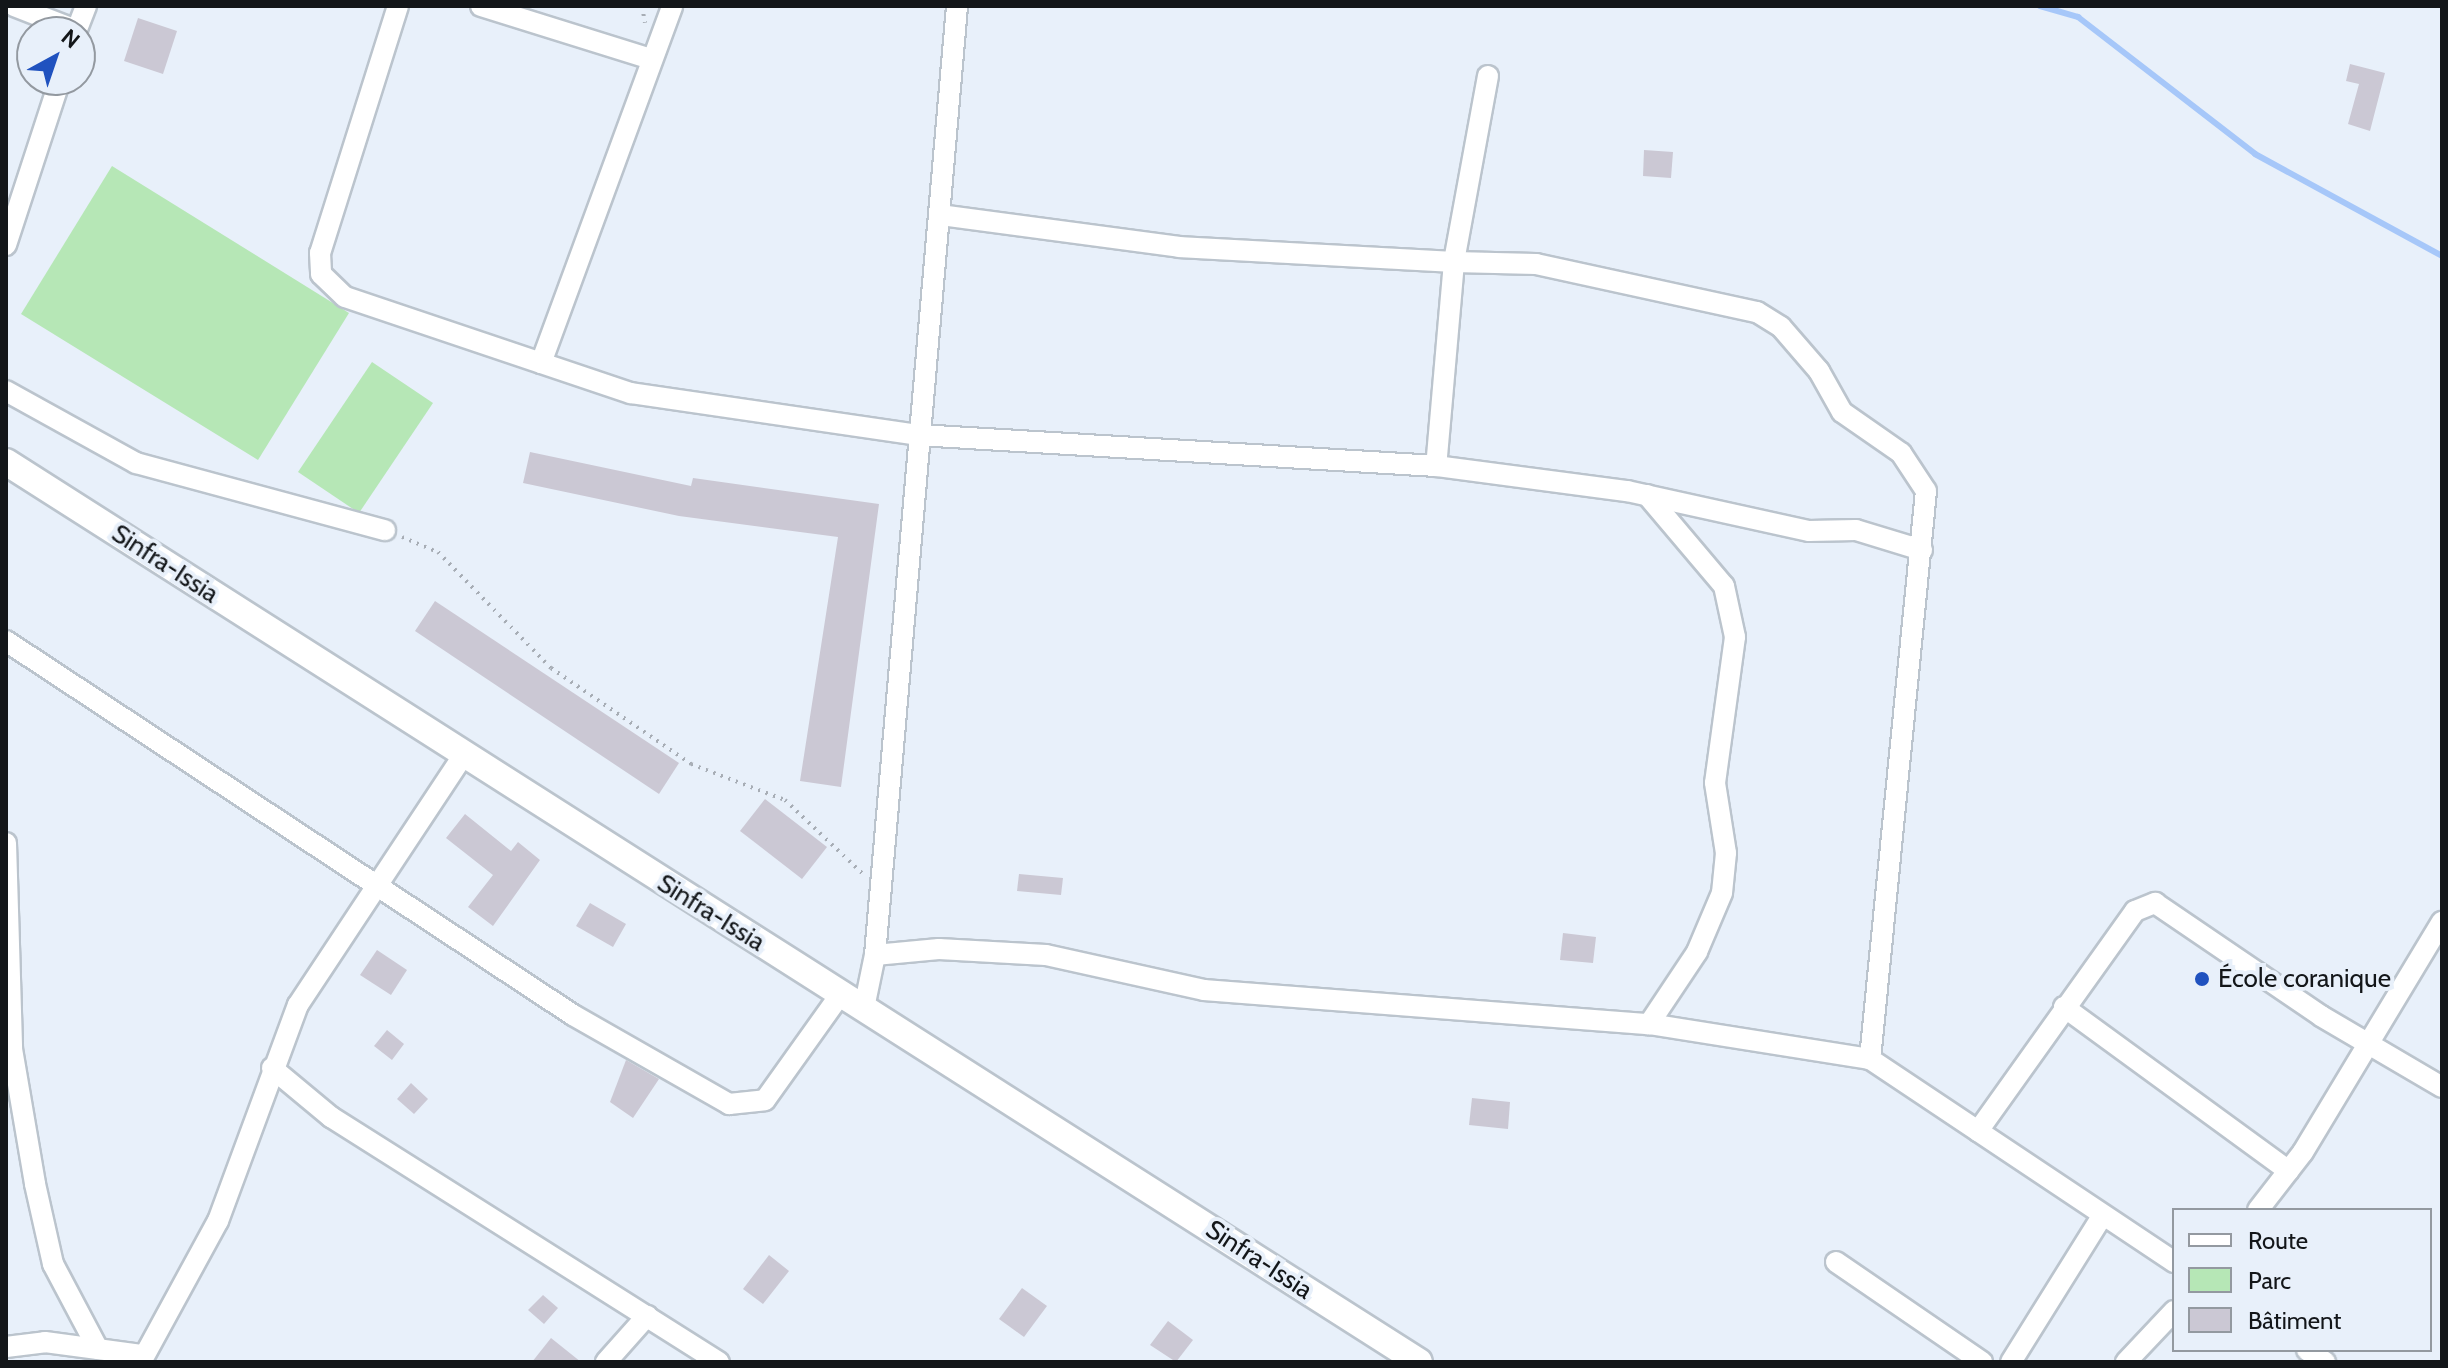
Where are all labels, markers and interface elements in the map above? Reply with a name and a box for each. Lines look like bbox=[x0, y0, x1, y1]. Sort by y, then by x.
north arrow bbox=[16, 16, 96, 96]
text: N bbox=[56, 23, 85, 54]
street label: Sinfra-Issia bbox=[106, 518, 224, 610]
street label: Sinfra-Issia bbox=[651, 868, 771, 958]
place label: École coranique bbox=[2218, 963, 2391, 995]
marker: École coranique bbox=[2193, 970, 2211, 988]
legend bbox=[2172, 1208, 2432, 1352]
street label: Sinfra-Issia bbox=[1200, 1214, 1318, 1306]
text: Route bbox=[2248, 1226, 2308, 1255]
text: Parc bbox=[2248, 1266, 2291, 1295]
text: Bâtiment bbox=[2248, 1306, 2341, 1335]

